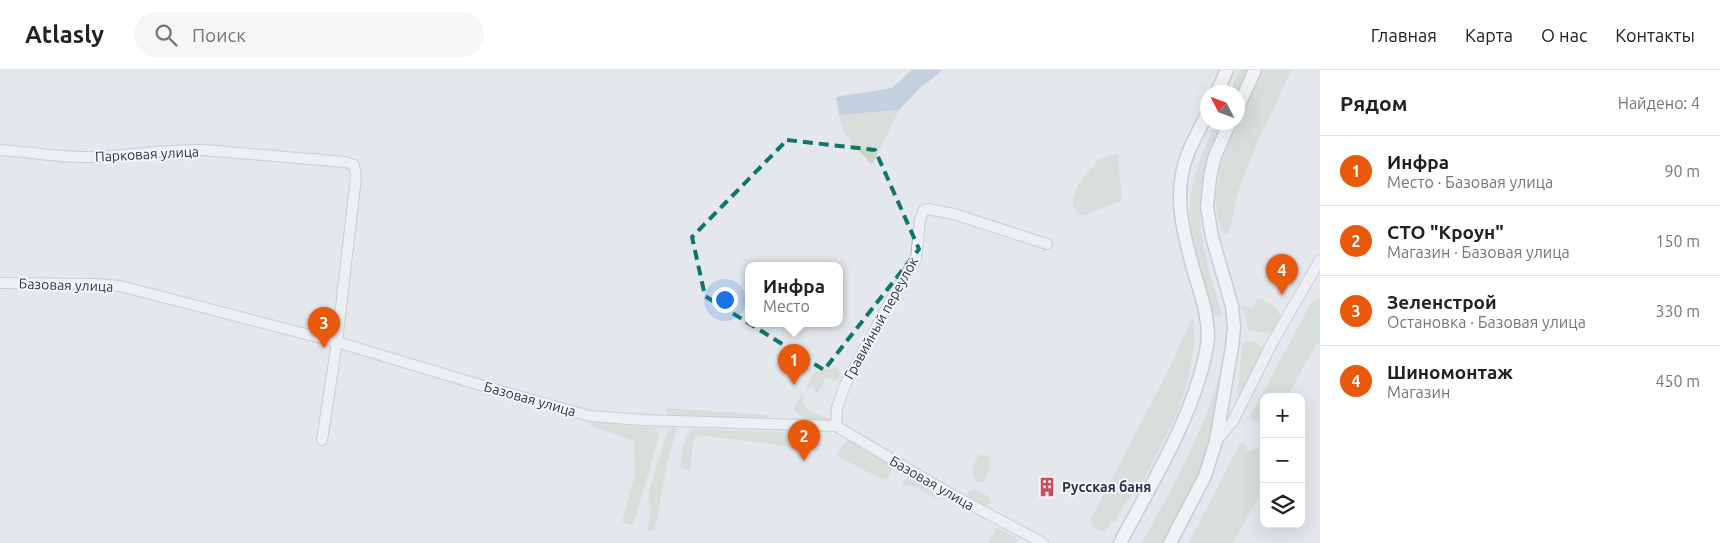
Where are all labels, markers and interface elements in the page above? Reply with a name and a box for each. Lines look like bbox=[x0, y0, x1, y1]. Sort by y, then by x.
search box bbox=[134, 12, 484, 57]
text: Atlasly bbox=[25, 21, 104, 48]
icon: search bbox=[152, 21, 180, 49]
text: Поиск bbox=[192, 24, 246, 46]
text: Главная bbox=[1371, 25, 1437, 45]
text: Карта bbox=[1465, 25, 1513, 45]
text: О нас bbox=[1541, 25, 1587, 45]
text: Контакты bbox=[1615, 25, 1695, 45]
north arrow bbox=[1200, 85, 1245, 130]
text: Рядом bbox=[1340, 91, 1408, 115]
text: Найдено: 4 bbox=[1618, 94, 1700, 112]
street label: Парковая улица bbox=[95, 143, 199, 165]
text: Инфра bbox=[1387, 151, 1449, 173]
text: 1 bbox=[1351, 162, 1361, 180]
text: 90 m bbox=[1664, 162, 1700, 180]
text: Место · Базовая улица bbox=[1387, 173, 1553, 191]
text: СТО "Кроун" bbox=[1387, 221, 1504, 243]
text: 2 bbox=[1351, 232, 1361, 250]
text: 150 m bbox=[1655, 232, 1700, 250]
text: Магазин · Базовая улица bbox=[1387, 243, 1570, 261]
street label: Гравийный переулок bbox=[841, 254, 921, 382]
pin: 4 bbox=[1266, 254, 1298, 295]
popup bbox=[745, 262, 843, 327]
street label: Базовая улица bbox=[18, 275, 114, 295]
text: Инфра bbox=[763, 275, 825, 297]
your location bbox=[712, 287, 738, 313]
text: Зеленстрой bbox=[1387, 291, 1497, 313]
text: Место bbox=[763, 297, 810, 315]
text: 3 bbox=[1351, 302, 1361, 320]
text: 330 m bbox=[1655, 302, 1700, 320]
pin: 3 bbox=[308, 307, 340, 348]
text: Остановка · Базовая улица bbox=[1387, 313, 1586, 331]
pin: 1 bbox=[778, 344, 810, 385]
text: Шиномонтаж bbox=[1387, 361, 1513, 383]
text: 4 bbox=[1351, 372, 1361, 390]
text: 450 m bbox=[1655, 372, 1700, 390]
street label: Базовая улица bbox=[482, 378, 578, 420]
text: Магазин bbox=[1387, 383, 1450, 401]
map controls bbox=[1260, 393, 1305, 528]
button: + bbox=[1260, 393, 1305, 438]
pin: 2 bbox=[788, 420, 820, 461]
button: − bbox=[1260, 438, 1305, 483]
street label: Базовая улица bbox=[887, 452, 977, 514]
building icon: Русская баня bbox=[1036, 476, 1058, 498]
place label: Русская баня bbox=[1062, 479, 1151, 495]
button: layers bbox=[1260, 483, 1305, 528]

